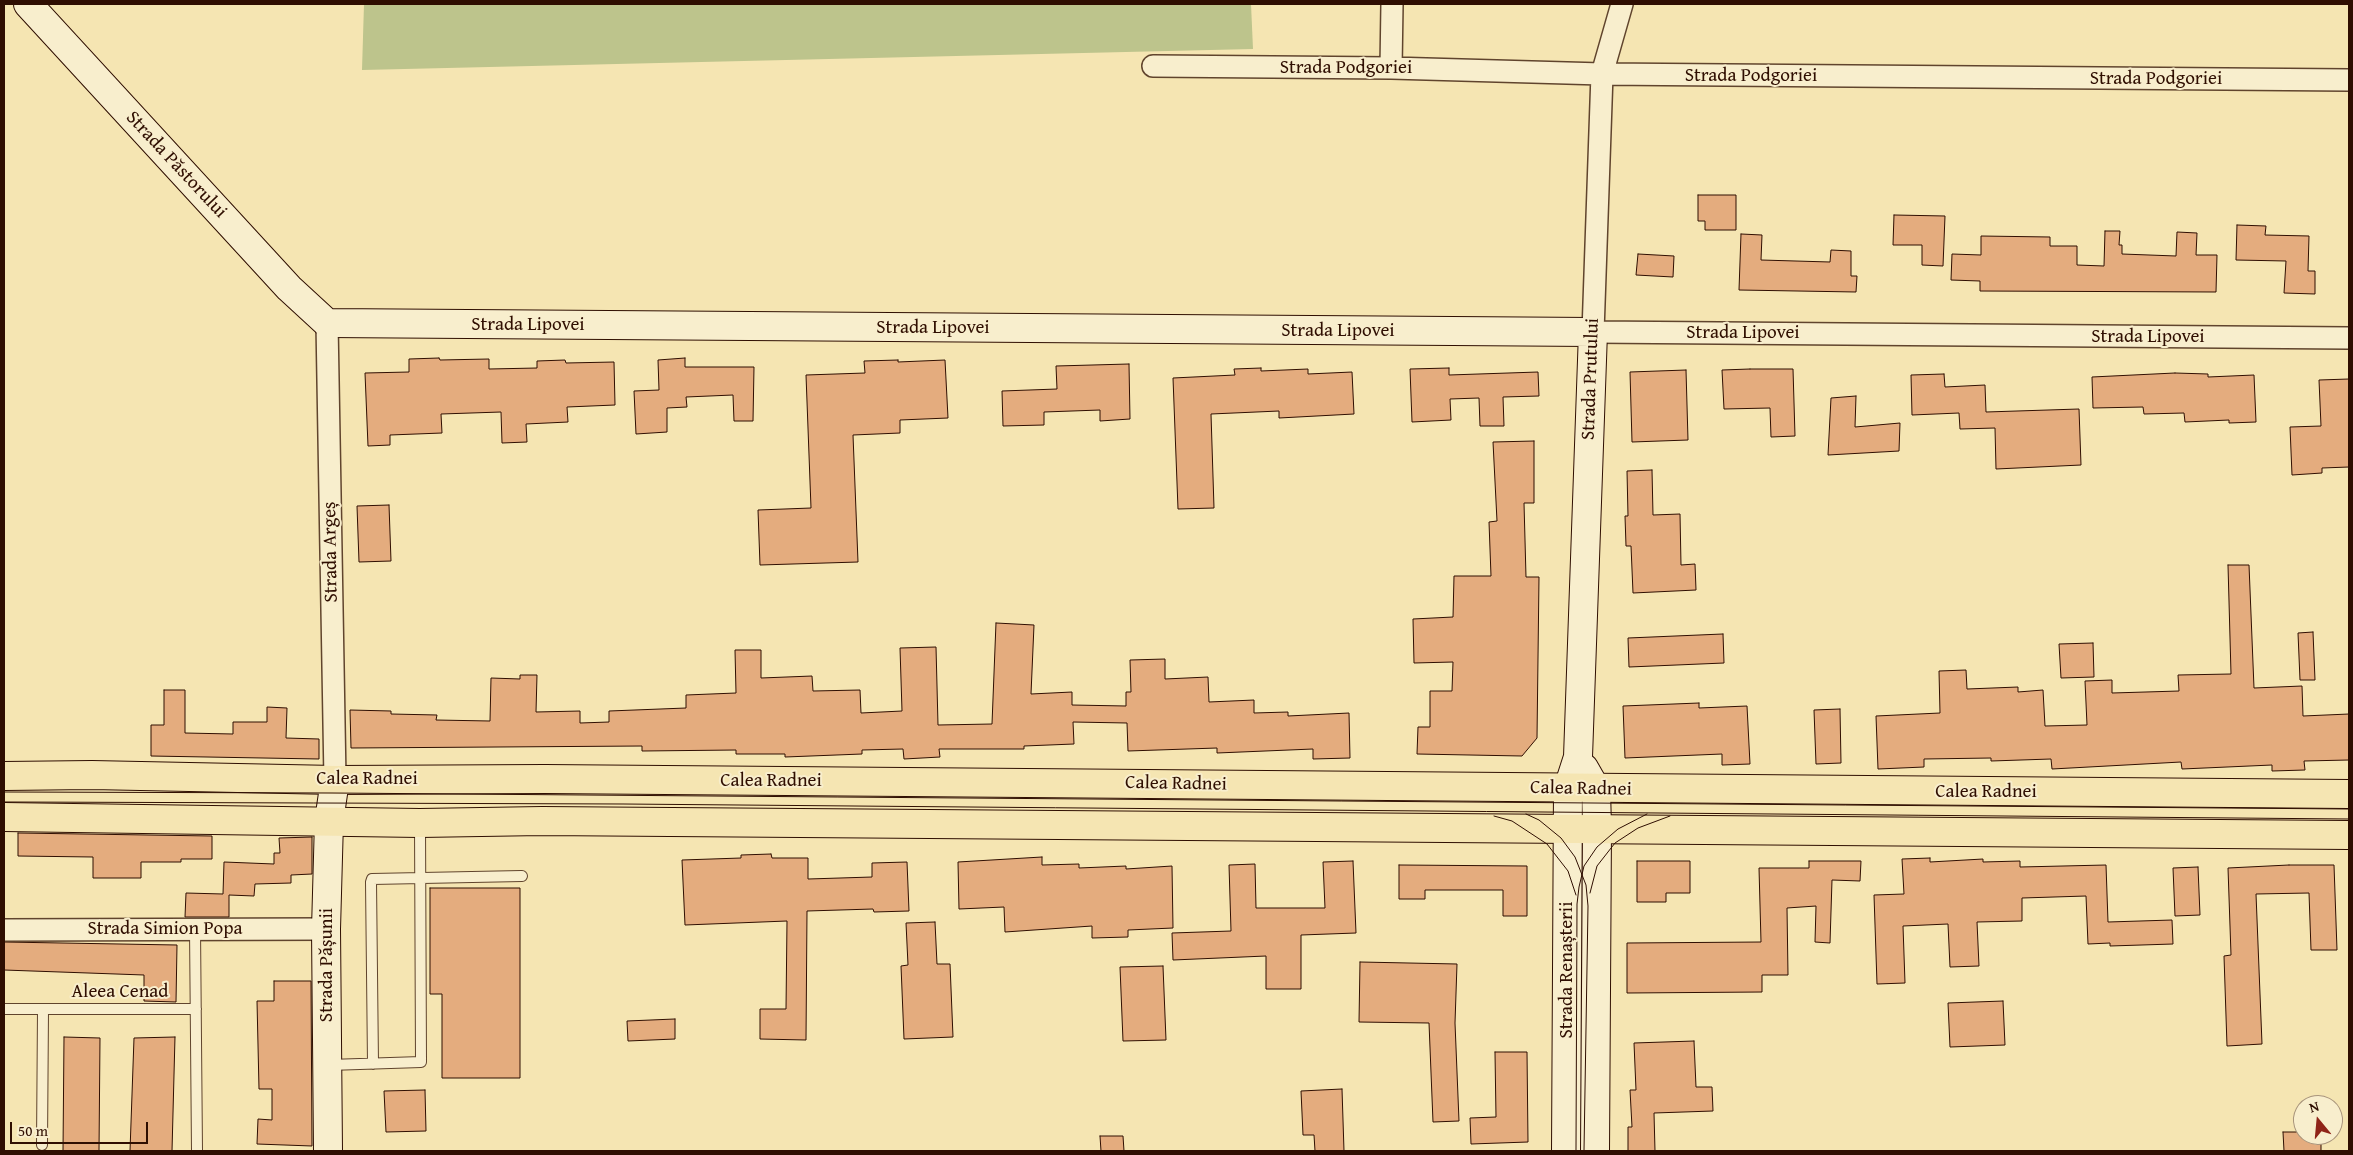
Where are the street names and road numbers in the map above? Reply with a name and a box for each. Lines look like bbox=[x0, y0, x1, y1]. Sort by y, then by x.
street label: Strada Podgoriei bbox=[1280, 57, 1412, 79]
street label: Strada Podgoriei bbox=[1685, 65, 1817, 87]
street label: Strada Podgoriei bbox=[2090, 68, 2222, 90]
street label: Strada Păstorului bbox=[121, 107, 231, 223]
street label: Strada Lipovei bbox=[471, 314, 585, 336]
street label: Strada Lipovei bbox=[876, 317, 990, 339]
street label: Strada Prutului bbox=[1577, 318, 1605, 440]
street label: Strada Lipovei bbox=[1281, 320, 1395, 342]
street label: Strada Lipovei bbox=[1686, 322, 1800, 344]
street label: Strada Lipovei bbox=[2091, 326, 2205, 348]
street label: Strada Argeș bbox=[319, 501, 343, 603]
street label: Calea Radnei bbox=[316, 768, 418, 790]
street label: Calea Radnei bbox=[720, 770, 822, 792]
street label: Calea Radnei bbox=[1125, 772, 1227, 796]
street label: Calea Radnei bbox=[1530, 777, 1632, 801]
street label: Calea Radnei bbox=[1935, 781, 2037, 803]
street label: Strada Renașterii bbox=[1556, 901, 1578, 1039]
street label: Strada Pășunii bbox=[316, 908, 338, 1022]
street label: Strada Simion Popa bbox=[87, 918, 243, 940]
street label: Aleea Cenad bbox=[72, 981, 168, 1003]

